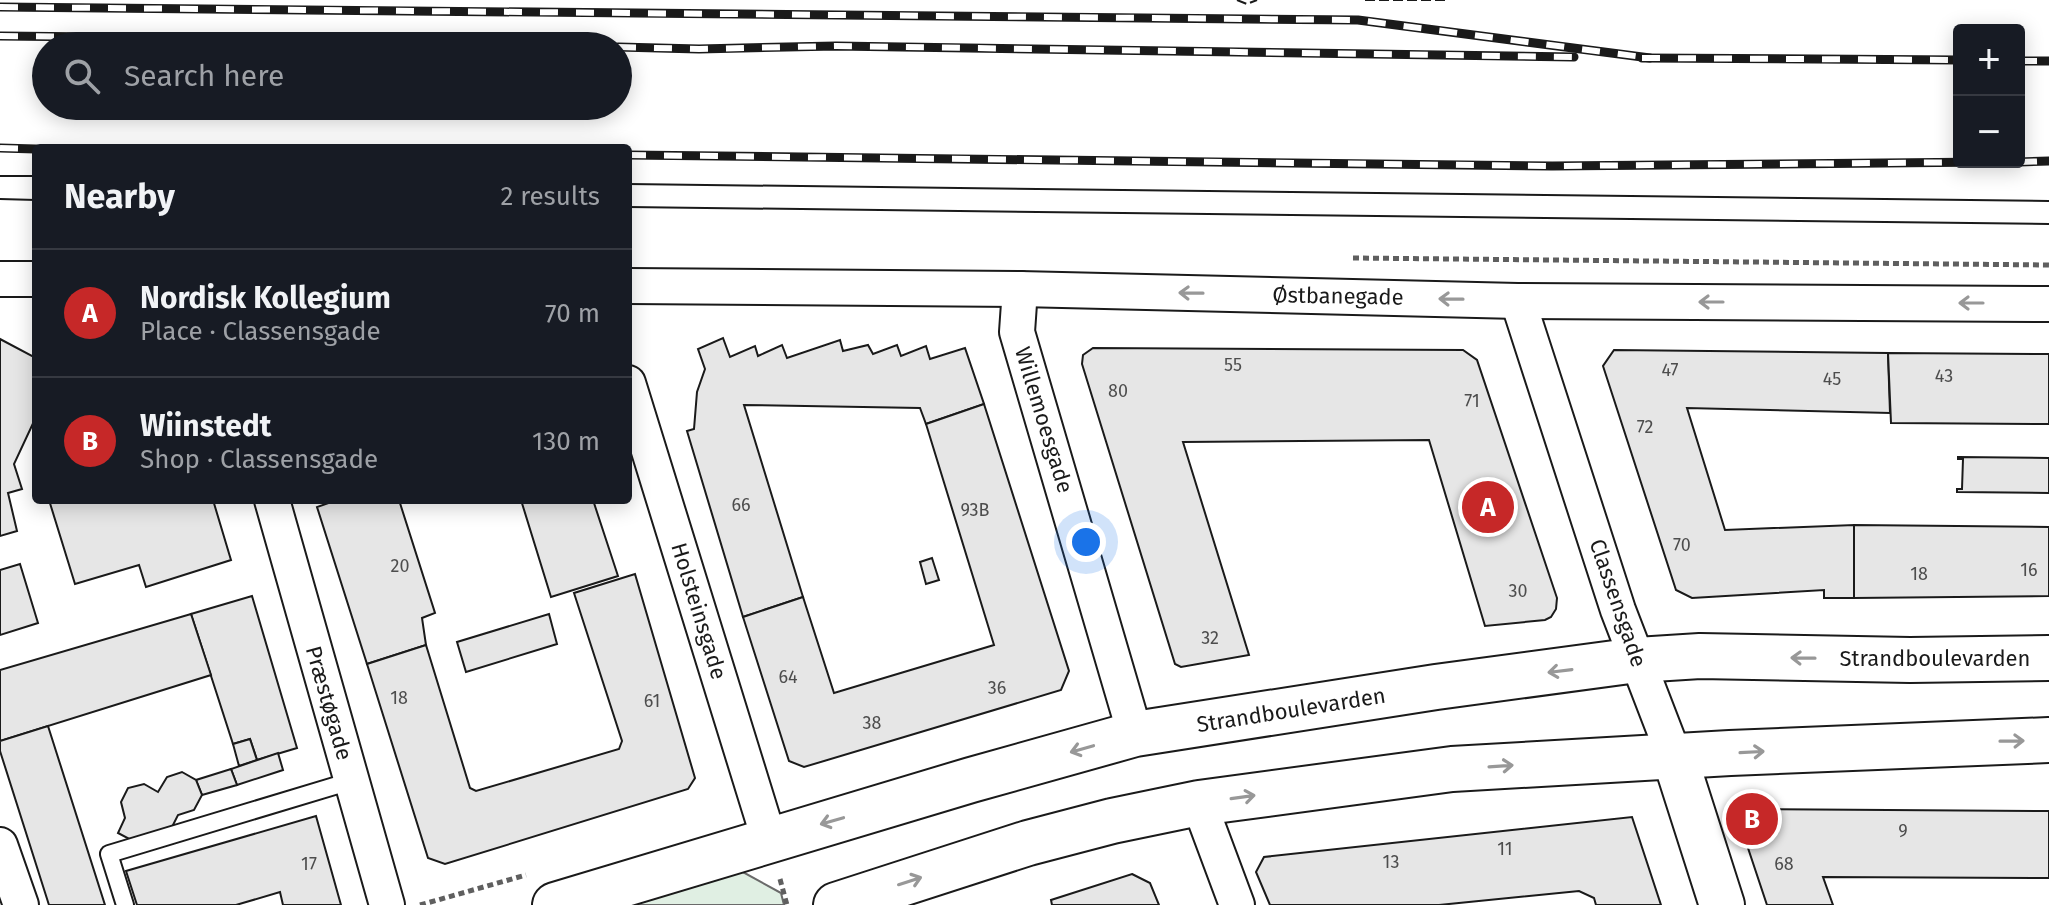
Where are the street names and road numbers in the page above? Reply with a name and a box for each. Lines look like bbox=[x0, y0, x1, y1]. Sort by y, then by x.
street label: Østbanegade bbox=[1272, 281, 1404, 311]
street label: Willemoesgade bbox=[1009, 344, 1079, 496]
street label: Classensgade bbox=[1583, 535, 1653, 671]
street label: Holsteinsgade bbox=[665, 539, 733, 683]
street label: Præstøgade bbox=[300, 643, 358, 763]
street label: Strandboulevarden bbox=[1840, 645, 2030, 672]
street label: Strandboulevarden bbox=[1195, 682, 1387, 738]

